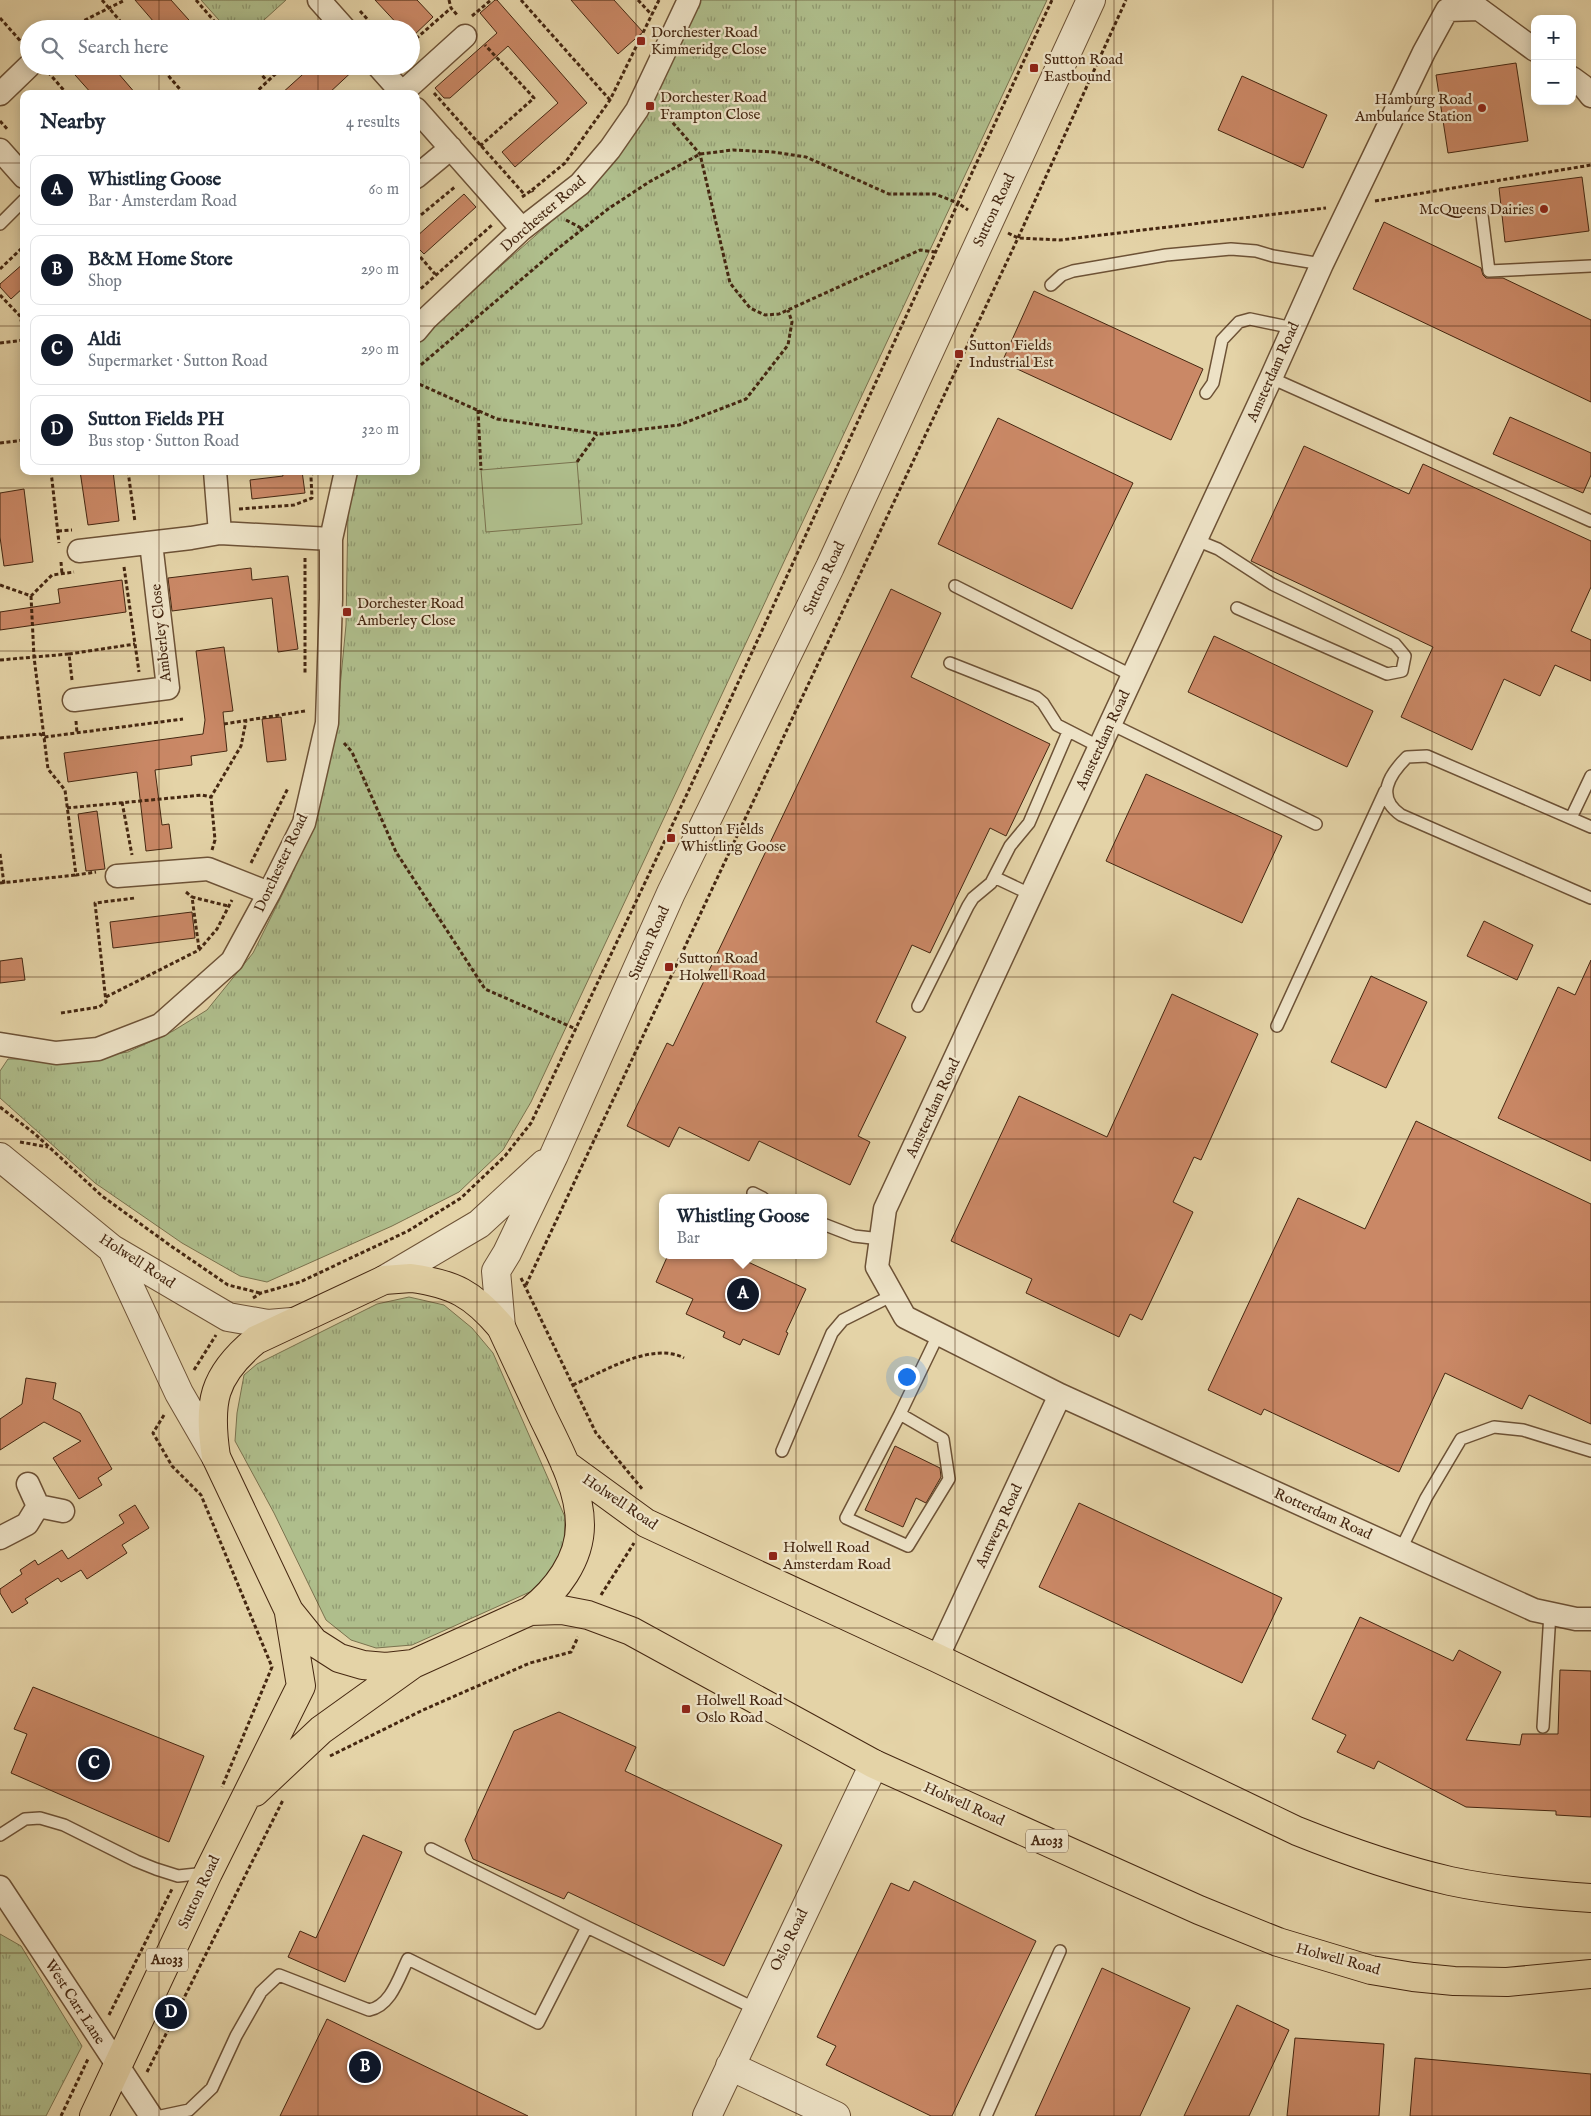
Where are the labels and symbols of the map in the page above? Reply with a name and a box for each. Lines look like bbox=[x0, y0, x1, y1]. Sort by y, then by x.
place label: Dorchester Road Kimmeridge Close bbox=[651, 23, 767, 59]
marker: Dorchester Road Kimmeridge Close bbox=[635, 35, 647, 47]
place label: Sutton Road Eastbound bbox=[1044, 50, 1124, 86]
marker: Sutton Road Eastbound bbox=[1028, 62, 1040, 74]
place label: Dorchester Road Frampton Close bbox=[660, 88, 768, 124]
place label: Hamburg Road Ambulance Station bbox=[1354, 90, 1473, 126]
marker: Dorchester Road Frampton Close bbox=[644, 100, 656, 112]
marker: Hamburg Road Ambulance Station bbox=[1476, 102, 1488, 114]
street label: Sutton Road bbox=[969, 169, 1020, 250]
street label: Dorchester Road bbox=[496, 171, 590, 256]
place label: McQueens Dairies bbox=[1419, 200, 1534, 219]
marker: McQueens Dairies bbox=[1538, 203, 1550, 215]
street label: Amsterdam Road bbox=[1242, 318, 1304, 426]
place label: Sutton Fields Industrial Est bbox=[969, 336, 1054, 372]
marker: Sutton Fields Industrial Est bbox=[953, 348, 965, 360]
street label: Sutton Road bbox=[799, 537, 850, 618]
street label: Amberley Close bbox=[146, 583, 176, 684]
place label: Dorchester Road Amberley Close bbox=[356, 594, 465, 630]
marker: Dorchester Road Amberley Close bbox=[341, 606, 353, 618]
street label: Amsterdam Road bbox=[1071, 686, 1135, 794]
street label: Dorchester Road bbox=[250, 810, 313, 915]
place label: Sutton Fields Whistling Goose bbox=[681, 820, 786, 856]
marker: Sutton Fields Whistling Goose bbox=[665, 832, 677, 844]
street label: Sutton Road bbox=[624, 902, 674, 983]
place label: Sutton Road Holwell Road bbox=[679, 949, 767, 985]
marker: Sutton Road Holwell Road bbox=[663, 961, 675, 973]
street label: Amsterdam Road bbox=[901, 1054, 965, 1162]
street label: Holwell Road bbox=[96, 1229, 179, 1293]
pin: A bbox=[727, 1275, 759, 1313]
your location bbox=[894, 1364, 920, 1390]
street label: Holwell Road bbox=[579, 1470, 662, 1535]
street label: Antwerp Road bbox=[971, 1480, 1027, 1572]
street label: Rotterdam Road bbox=[1271, 1484, 1376, 1545]
place label: Holwell Road Amsterdam Road bbox=[782, 1538, 892, 1574]
marker: Holwell Road Amsterdam Road bbox=[767, 1550, 779, 1562]
place label: Holwell Road Oslo Road bbox=[696, 1691, 784, 1727]
marker: Holwell Road Oslo Road bbox=[680, 1703, 692, 1715]
pin: C bbox=[78, 1745, 110, 1783]
street label: Holwell Road bbox=[921, 1778, 1008, 1831]
road number: A1033 bbox=[1026, 1830, 1068, 1852]
street label: Sutton Road bbox=[174, 1851, 225, 1932]
street label: Oslo Road bbox=[766, 1905, 813, 1974]
street label: Holwell Road bbox=[1294, 1939, 1383, 1980]
road number: A1033 bbox=[146, 1948, 188, 1972]
street label: West Carr Lane bbox=[40, 1956, 110, 2048]
pin: D bbox=[155, 1994, 187, 2032]
pin: B bbox=[349, 2048, 381, 2086]

